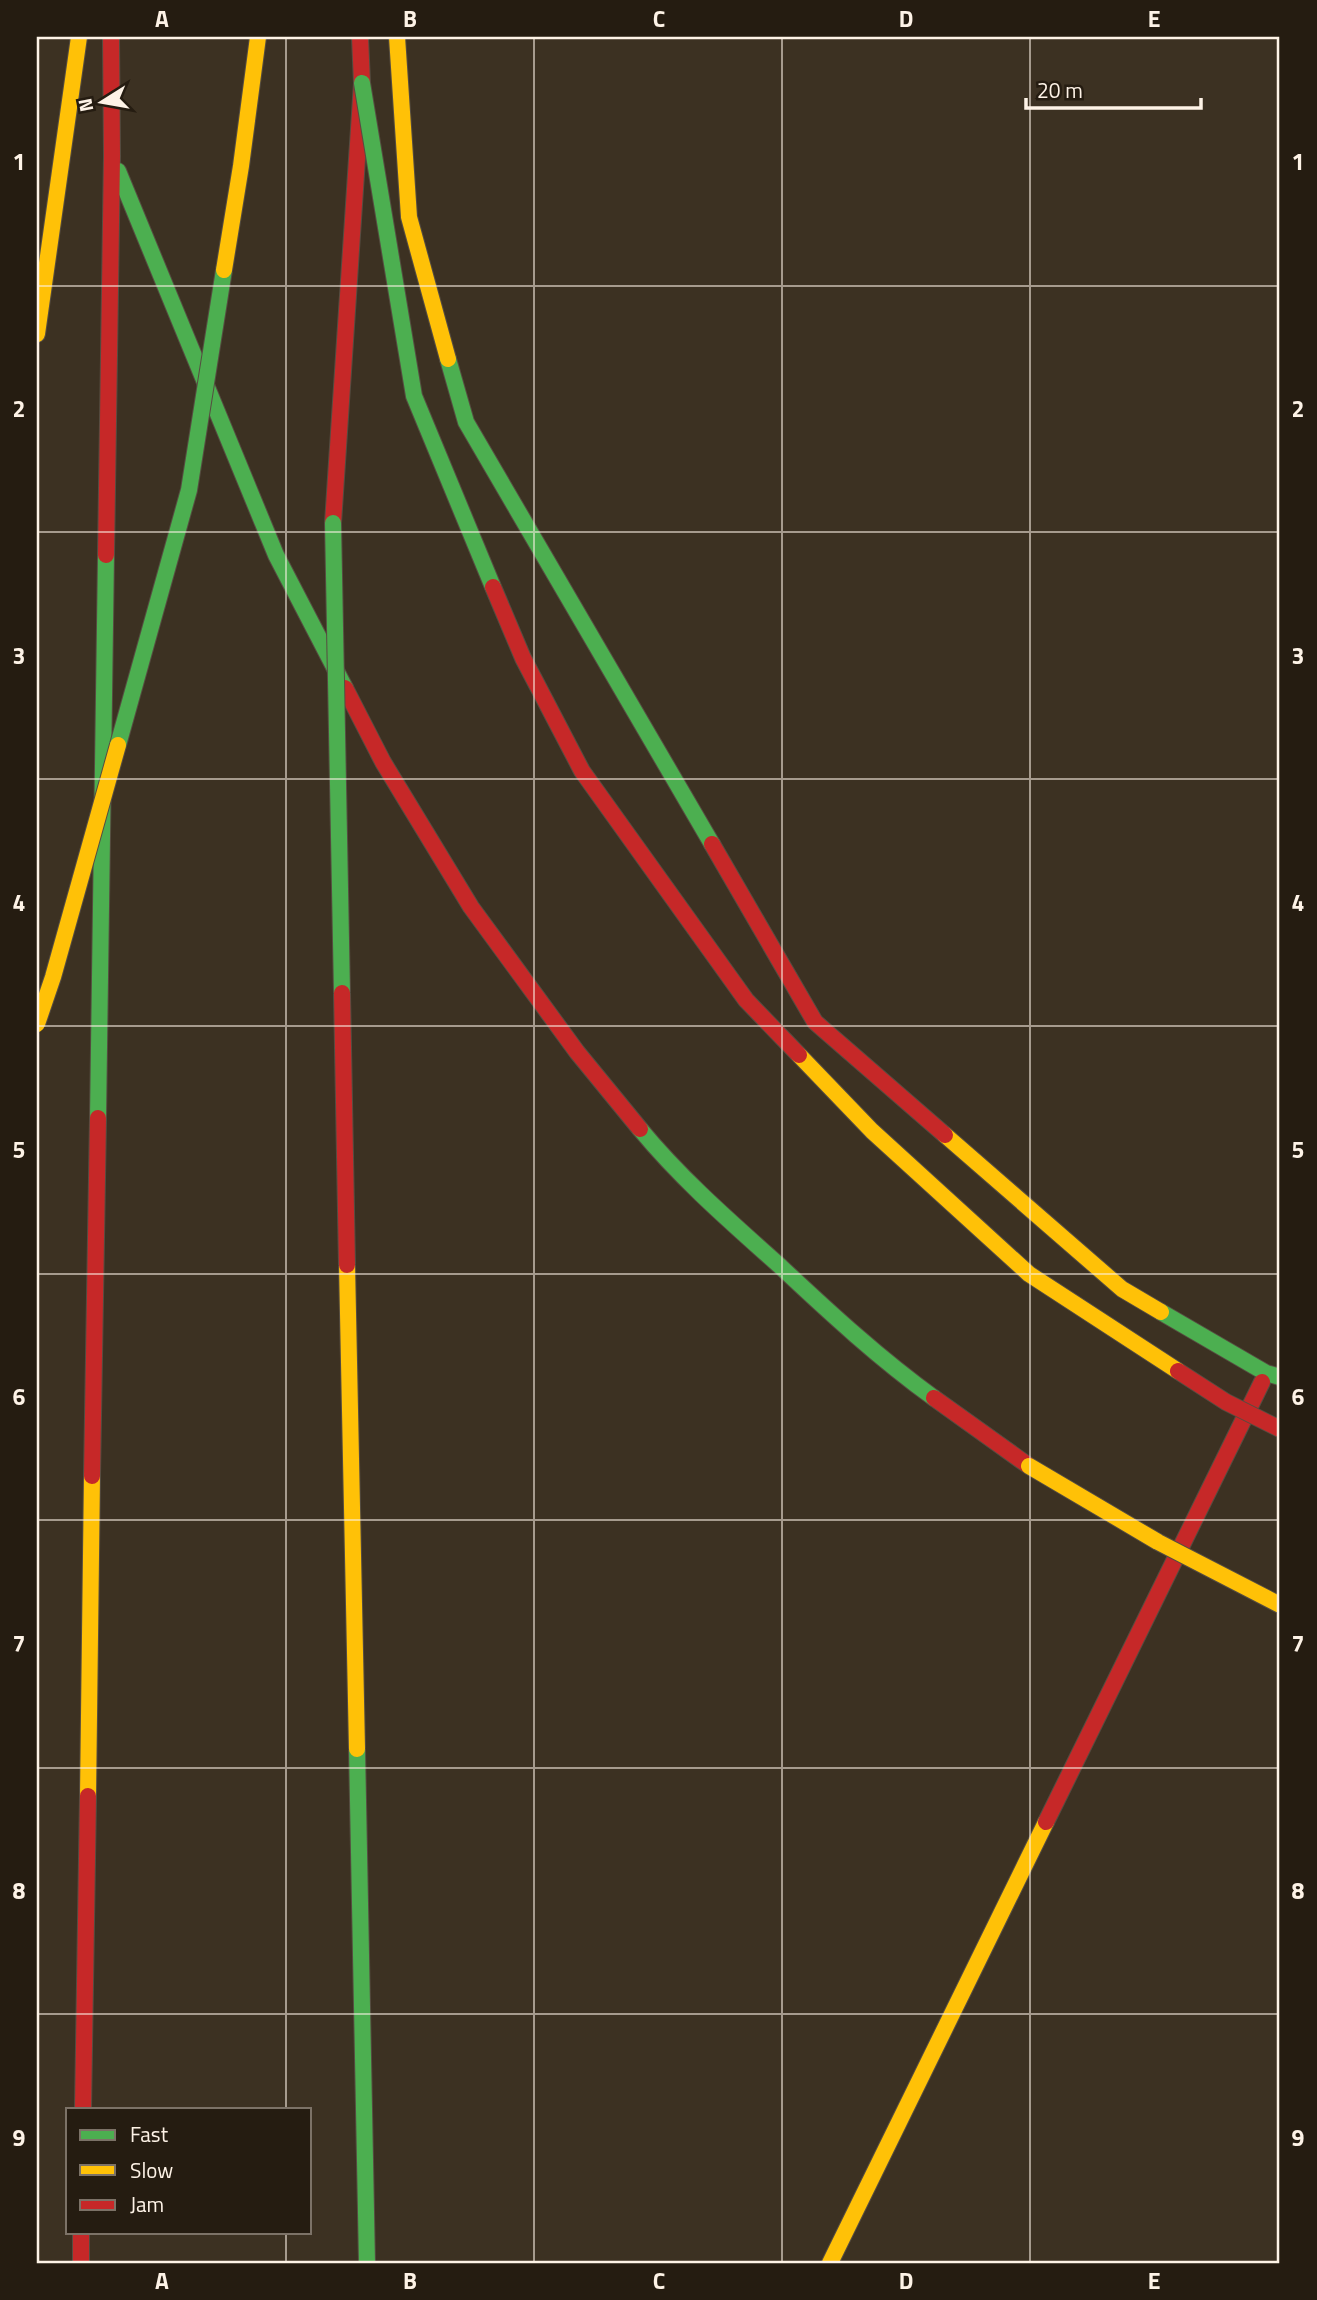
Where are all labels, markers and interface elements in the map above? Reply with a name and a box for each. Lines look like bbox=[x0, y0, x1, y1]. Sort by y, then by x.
text: A bbox=[155, 1, 169, 36]
text: B bbox=[403, 1, 417, 36]
text: C bbox=[653, 1, 665, 36]
text: D bbox=[899, 1, 913, 36]
text: E bbox=[1148, 1, 1160, 36]
north arrow bbox=[66, 66, 136, 136]
scale bar bbox=[1026, 66, 1202, 110]
text: 20 m bbox=[1037, 74, 1083, 106]
text: N bbox=[69, 96, 100, 115]
text: 1 bbox=[13, 144, 25, 179]
text: 1 bbox=[1292, 144, 1304, 179]
text: 2 bbox=[13, 391, 25, 426]
text: 2 bbox=[1292, 391, 1304, 426]
text: 3 bbox=[13, 638, 25, 673]
text: 3 bbox=[1292, 638, 1304, 673]
text: 4 bbox=[13, 885, 25, 920]
text: 4 bbox=[1292, 885, 1304, 920]
text: 5 bbox=[13, 1132, 25, 1167]
text: 5 bbox=[1292, 1132, 1304, 1167]
text: 6 bbox=[13, 1379, 26, 1414]
text: 6 bbox=[1292, 1379, 1305, 1414]
text: 7 bbox=[13, 1626, 25, 1661]
text: 7 bbox=[1292, 1626, 1304, 1661]
text: 8 bbox=[13, 1873, 26, 1908]
text: 8 bbox=[1292, 1873, 1305, 1908]
legend bbox=[66, 2108, 312, 2234]
text: Fast bbox=[130, 2118, 169, 2150]
text: 9 bbox=[13, 2120, 26, 2155]
text: 9 bbox=[1292, 2120, 1305, 2155]
text: Slow bbox=[130, 2154, 173, 2186]
text: Jam bbox=[130, 2188, 164, 2220]
text: A bbox=[155, 2263, 169, 2298]
text: B bbox=[403, 2263, 417, 2298]
text: C bbox=[653, 2263, 665, 2298]
text: D bbox=[899, 2263, 913, 2298]
text: E bbox=[1148, 2263, 1160, 2298]

